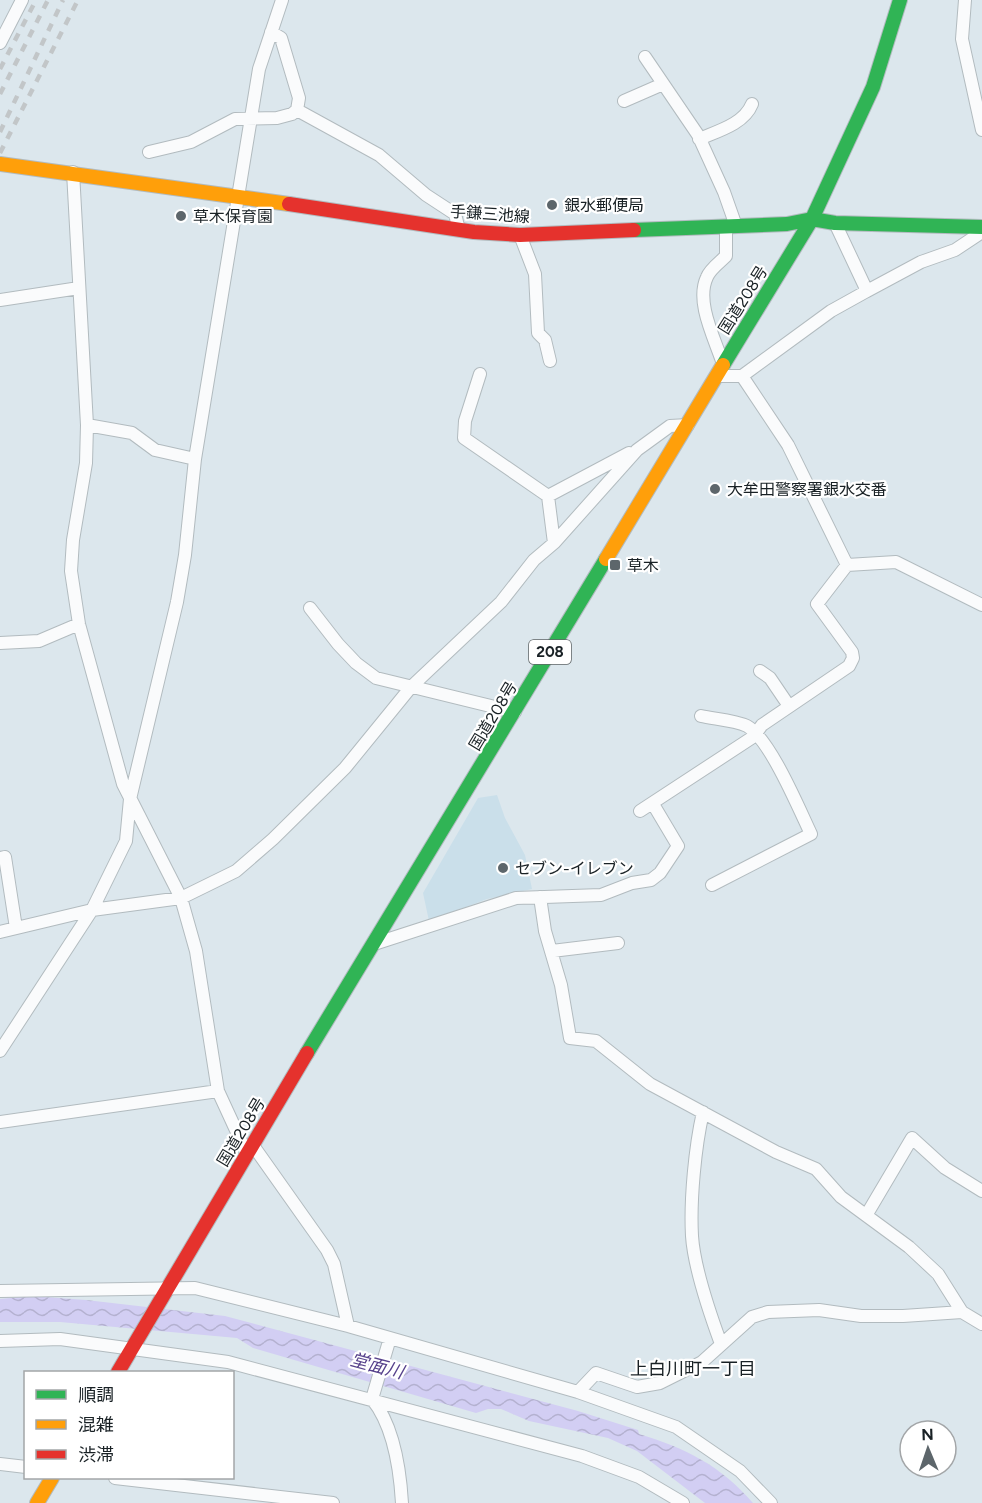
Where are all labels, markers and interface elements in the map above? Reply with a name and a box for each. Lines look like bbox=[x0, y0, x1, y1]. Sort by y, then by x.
place label: 銀水郵便局 bbox=[564, 196, 644, 215]
marker: 銀水郵便局 bbox=[545, 198, 559, 212]
street label: 手鎌三池線 bbox=[449, 202, 531, 226]
place label: 草木保育園 bbox=[193, 207, 273, 226]
marker: 草木保育園 bbox=[174, 209, 188, 223]
street label: 国道208号 bbox=[715, 262, 771, 338]
place label: 大牟田警察署銀水交番 bbox=[727, 480, 887, 499]
marker: 大牟田警察署銀水交番 bbox=[708, 482, 722, 496]
place label: 草木 bbox=[627, 556, 659, 575]
marker: 草木 bbox=[608, 558, 622, 572]
road number: 208 bbox=[529, 640, 571, 664]
street label: 国道208号 bbox=[465, 678, 521, 754]
place label: セブン-イレブン bbox=[515, 859, 634, 878]
marker: セブン-イレブン bbox=[496, 861, 510, 875]
street label: 国道208号 bbox=[213, 1094, 269, 1170]
water label: 堂面川 bbox=[348, 1348, 408, 1384]
district label: 上白川町一丁目 bbox=[630, 1358, 756, 1380]
legend bbox=[24, 1371, 234, 1479]
text: 順調 bbox=[78, 1384, 114, 1406]
text: 混雑 bbox=[78, 1414, 114, 1436]
north arrow bbox=[898, 1419, 958, 1479]
text: N bbox=[921, 1425, 934, 1444]
text: 渋滞 bbox=[78, 1444, 114, 1466]

